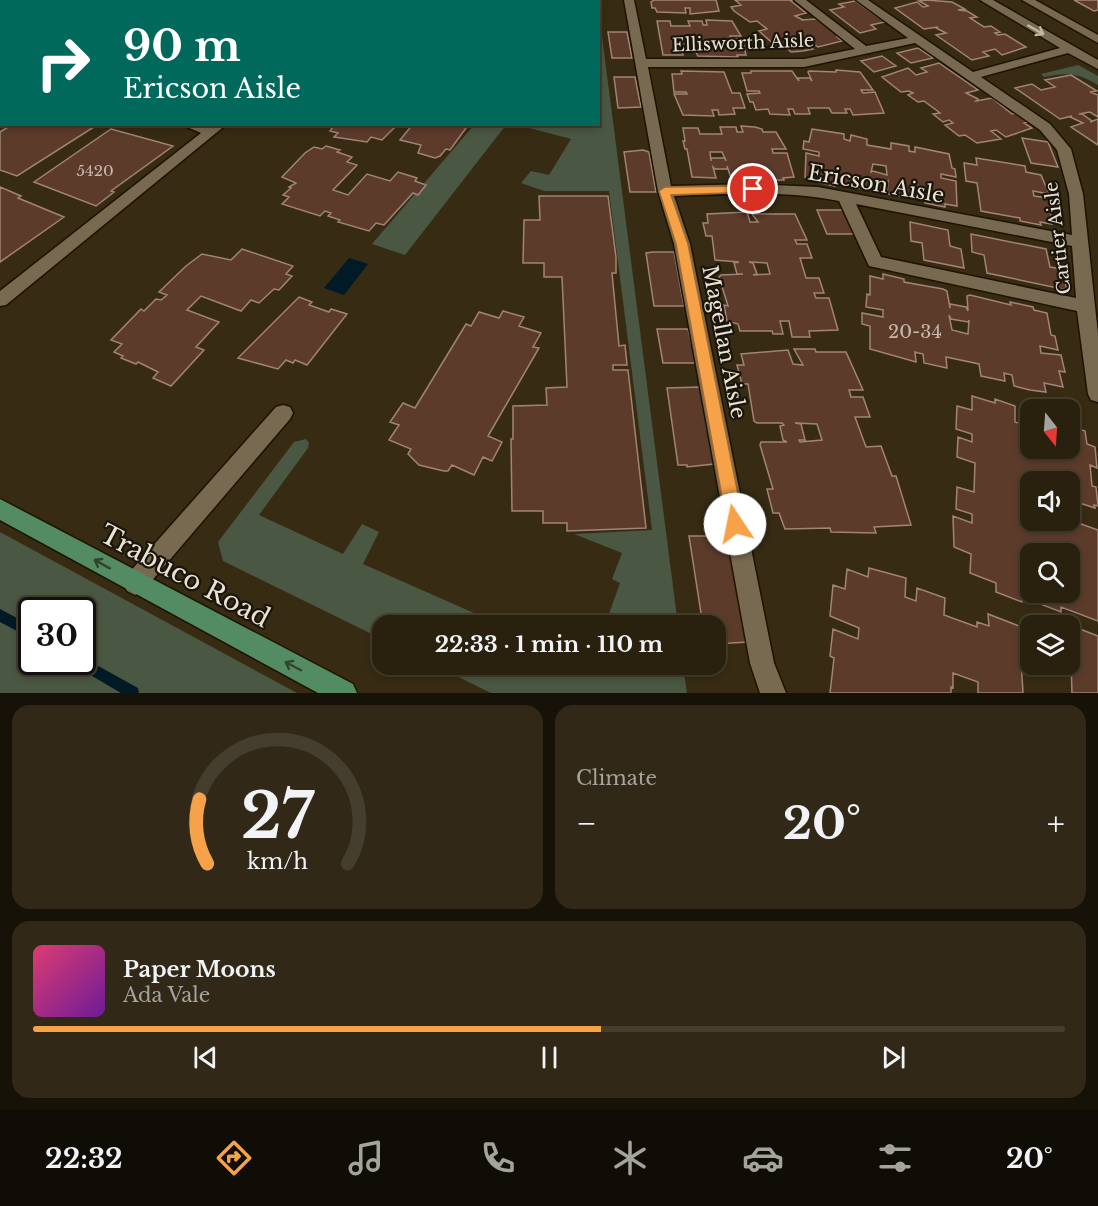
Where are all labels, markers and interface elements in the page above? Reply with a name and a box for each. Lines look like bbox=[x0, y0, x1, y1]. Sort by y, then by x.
text: 90 m bbox=[123, 20, 241, 72]
icon: right bbox=[24, 24, 102, 102]
one-way arrow bbox=[1027, 24, 1044, 36]
street label: Ellisworth Aisle bbox=[671, 30, 815, 56]
text: Ericson Aisle bbox=[123, 72, 301, 105]
street label: Ericson Aisle bbox=[806, 159, 946, 209]
house number: 5420 bbox=[76, 161, 114, 180]
pin bbox=[727, 163, 778, 214]
icon: arrive bbox=[736, 172, 769, 205]
street label: Cartier Aisle bbox=[1040, 180, 1076, 296]
street label: Magellan Aisle bbox=[696, 263, 752, 421]
house number: 20-34 bbox=[888, 321, 942, 343]
north arrow bbox=[1020, 399, 1080, 459]
map controls bbox=[1020, 399, 1080, 675]
button: sound bbox=[1020, 471, 1080, 531]
position arrow bbox=[703, 492, 767, 556]
street label: Trabuco Road bbox=[95, 518, 275, 634]
button: search bbox=[1020, 543, 1080, 603]
one-way arrow bbox=[94, 558, 111, 570]
speed limit sign: 30 bbox=[18, 597, 96, 675]
button: layers bbox=[1020, 615, 1080, 675]
text: 22:33 · 1 min · 110 m bbox=[435, 631, 663, 658]
one-way arrow bbox=[284, 660, 302, 671]
text: Climate bbox=[576, 766, 657, 790]
text: 27 bbox=[241, 777, 315, 855]
text: 20° bbox=[783, 795, 861, 851]
text: − bbox=[576, 803, 597, 844]
text: + bbox=[1047, 803, 1065, 844]
text: km/h bbox=[247, 848, 308, 875]
text: Paper Moons bbox=[123, 956, 276, 983]
text: Ada Vale bbox=[123, 983, 210, 1007]
icon: previous bbox=[189, 1041, 222, 1074]
icon: pause bbox=[533, 1041, 566, 1074]
icon: next bbox=[877, 1041, 910, 1074]
icon: directions bbox=[213, 1137, 255, 1179]
icon: music bbox=[345, 1137, 387, 1179]
icon: phone bbox=[477, 1137, 519, 1179]
icon: climate bbox=[609, 1137, 651, 1179]
icon: car bbox=[742, 1137, 784, 1179]
icon: filters bbox=[874, 1137, 916, 1179]
text: 22:32 bbox=[45, 1142, 123, 1175]
text: 20° bbox=[1006, 1142, 1053, 1175]

